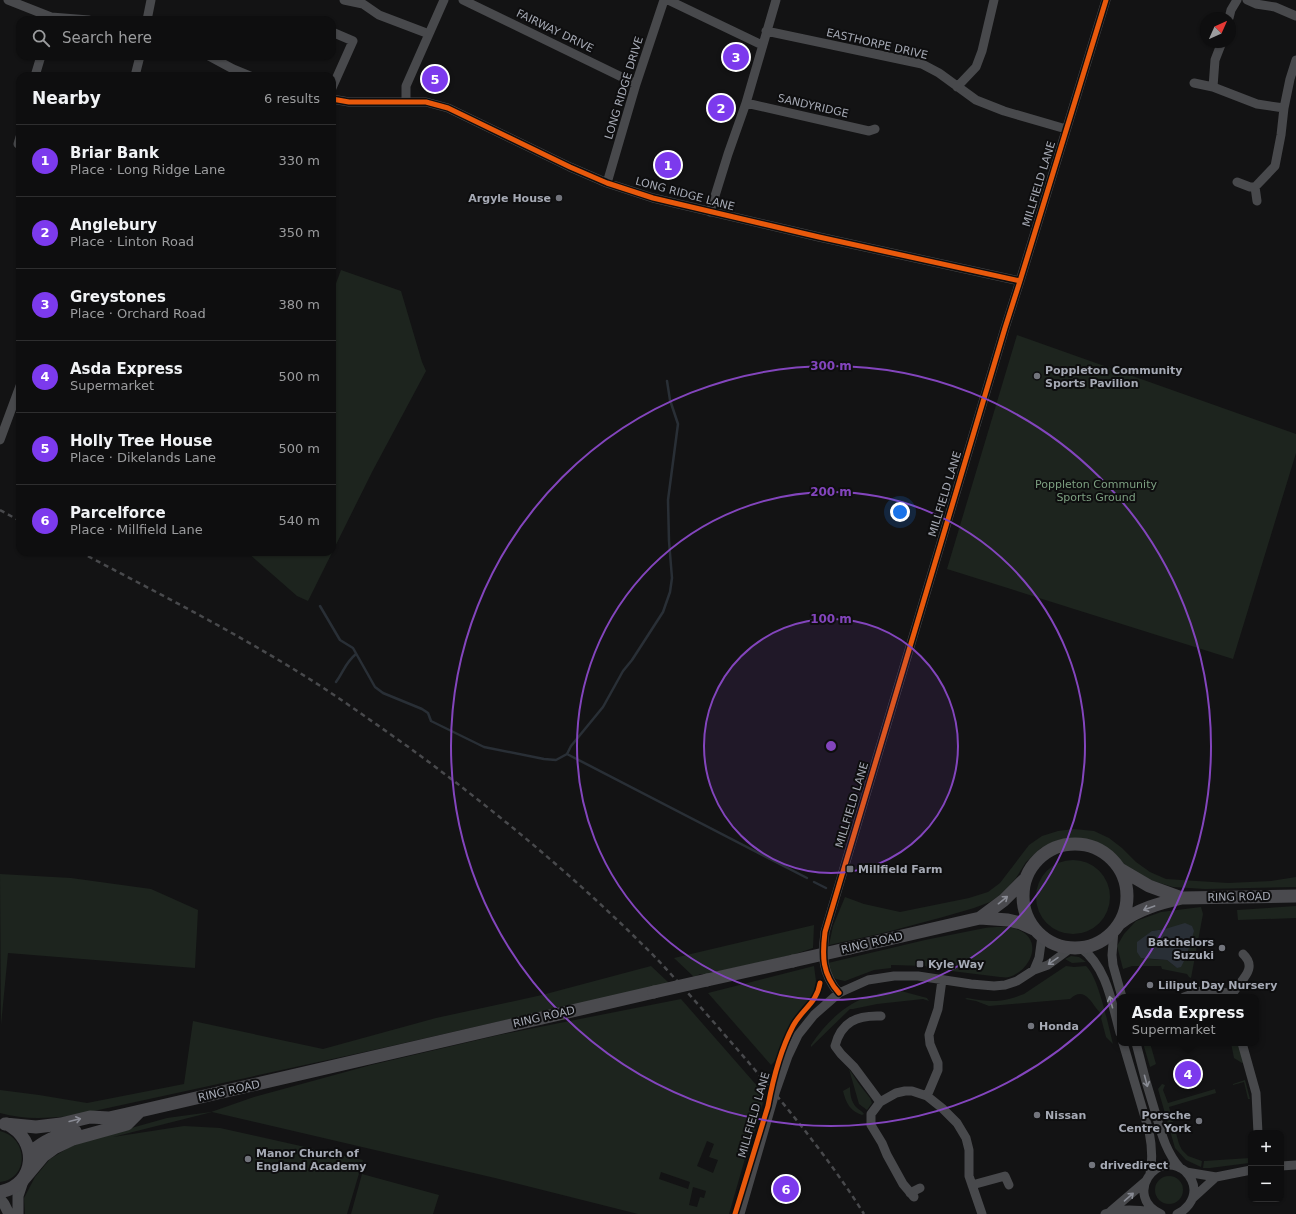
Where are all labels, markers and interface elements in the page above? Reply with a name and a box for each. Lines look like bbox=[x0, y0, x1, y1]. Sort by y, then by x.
street label: FAIRWAY DRIVE bbox=[514, 7, 596, 55]
north arrow bbox=[1200, 12, 1236, 48]
search box bbox=[16, 16, 336, 60]
street label: EASTHORPE DRIVE bbox=[825, 26, 929, 62]
icon: search bbox=[30, 27, 52, 49]
text: Search here bbox=[62, 29, 152, 47]
street label: LONG RIDGE DRIVE bbox=[602, 35, 646, 141]
pin: 3 bbox=[723, 42, 749, 72]
pin: 5 bbox=[422, 64, 448, 94]
text: Nearby bbox=[32, 88, 101, 108]
text: 6 results bbox=[264, 91, 320, 106]
street label: SANDYRIDGE bbox=[776, 92, 850, 120]
pin: 2 bbox=[708, 93, 734, 123]
street label: MILLFIELD LANE bbox=[1020, 140, 1058, 228]
text: Briar Bank bbox=[70, 144, 159, 162]
pin: 1 bbox=[655, 150, 681, 180]
text: 1 bbox=[40, 153, 50, 168]
text: 330 m bbox=[278, 153, 320, 168]
text: Place · Long Ridge Lane bbox=[70, 162, 225, 177]
street label: LONG RIDGE LANE bbox=[634, 175, 736, 213]
place label: Argyle House bbox=[468, 192, 551, 205]
marker: Argyle House bbox=[554, 193, 564, 203]
text: Anglebury bbox=[70, 216, 157, 234]
text: 2 bbox=[40, 225, 50, 240]
text: 350 m bbox=[278, 225, 320, 240]
text: Place · Linton Road bbox=[70, 234, 194, 249]
text: Greystones bbox=[70, 288, 166, 306]
text: 3 bbox=[40, 297, 50, 312]
text: 380 m bbox=[278, 297, 320, 312]
text: Place · Orchard Road bbox=[70, 306, 206, 321]
text: 300 m bbox=[810, 359, 852, 373]
text: Asda Express bbox=[70, 360, 183, 378]
place label: Poppleton Community Sports Pavilion bbox=[1045, 364, 1183, 390]
text: 4 bbox=[40, 369, 50, 384]
text: 500 m bbox=[278, 369, 320, 384]
marker: Poppleton Community Sports Pavilion bbox=[1032, 371, 1042, 381]
text: Supermarket bbox=[70, 378, 154, 393]
text: Holly Tree House bbox=[70, 432, 212, 450]
text: 5 bbox=[40, 441, 50, 456]
text: 500 m bbox=[278, 441, 320, 456]
text: Place · Dikelands Lane bbox=[70, 450, 216, 465]
street label: MILLFIELD LANE bbox=[926, 450, 964, 538]
park label: Poppleton Community Sports Ground bbox=[1035, 478, 1157, 504]
text: 200 m bbox=[810, 485, 852, 499]
your location bbox=[890, 502, 910, 522]
text: Parcelforce bbox=[70, 504, 166, 522]
text: 6 bbox=[40, 513, 50, 528]
text: 540 m bbox=[278, 513, 320, 528]
text: Place · Millfield Lane bbox=[70, 522, 203, 537]
text: 100 m bbox=[810, 612, 852, 626]
centre of rings bbox=[824, 739, 838, 753]
street label: MILLFIELD LANE bbox=[833, 761, 871, 849]
place label: Millfield Farm bbox=[858, 863, 943, 876]
marker: Millfield Farm bbox=[845, 864, 855, 874]
street label: RING ROAD bbox=[1207, 890, 1271, 904]
one-way arrow bbox=[998, 896, 1009, 904]
one-way arrow bbox=[1143, 904, 1155, 912]
street label: RING ROAD bbox=[840, 930, 904, 956]
place label: Batchelors Suzuki bbox=[1148, 936, 1214, 962]
marker: Batchelors Suzuki bbox=[1217, 943, 1227, 953]
one-way arrow bbox=[1048, 957, 1059, 965]
place label: Kyle Way bbox=[928, 958, 984, 971]
marker: Kyle Way bbox=[915, 959, 925, 969]
place label: Liliput Day Nursery bbox=[1158, 979, 1277, 992]
marker: Liliput Day Nursery bbox=[1145, 980, 1155, 990]
popup bbox=[1117, 994, 1259, 1046]
one-way arrow bbox=[1107, 995, 1114, 1008]
street label: RING ROAD bbox=[512, 1004, 576, 1030]
text: Asda Express bbox=[1132, 1004, 1244, 1022]
place label: Honda bbox=[1039, 1020, 1079, 1033]
marker: Honda bbox=[1026, 1021, 1036, 1031]
text: Supermarket bbox=[1132, 1022, 1216, 1037]
pin: 4 bbox=[1175, 1059, 1201, 1089]
street label: MILLFIELD LANE bbox=[736, 1071, 772, 1159]
one-way arrow bbox=[1143, 1074, 1150, 1087]
street label: RING ROAD bbox=[197, 1078, 261, 1104]
place label: Nissan bbox=[1045, 1109, 1086, 1122]
place label: Porsche Centre York bbox=[1118, 1109, 1192, 1135]
marker: Nissan bbox=[1032, 1110, 1042, 1120]
one-way arrow bbox=[68, 1116, 81, 1124]
marker: Porsche Centre York bbox=[1194, 1116, 1204, 1126]
map controls bbox=[1248, 1130, 1284, 1202]
button: + bbox=[1248, 1130, 1284, 1166]
place label: Manor Church of England Academy bbox=[256, 1147, 366, 1173]
marker: Manor Church of England Academy bbox=[243, 1154, 253, 1164]
place label: drivedirect bbox=[1100, 1159, 1168, 1172]
marker: drivedirect bbox=[1087, 1160, 1097, 1170]
button: − bbox=[1248, 1166, 1284, 1202]
pin: 6 bbox=[773, 1174, 799, 1204]
one-way arrow bbox=[1123, 1192, 1134, 1201]

